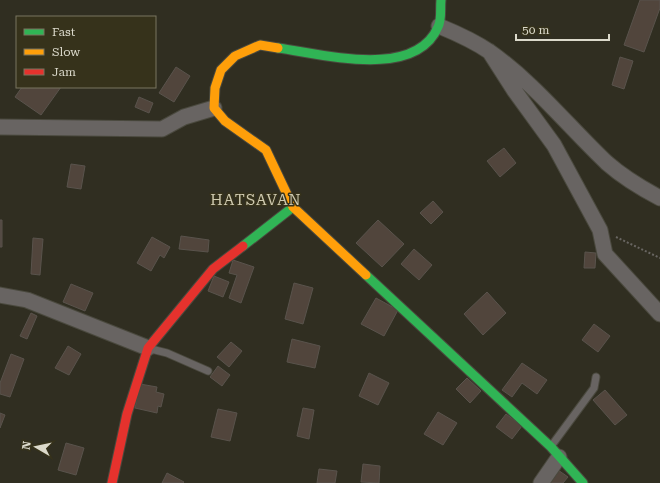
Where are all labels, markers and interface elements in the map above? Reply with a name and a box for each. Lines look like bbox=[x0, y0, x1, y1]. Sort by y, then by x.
legend bbox=[16, 16, 156, 88]
scale bar bbox=[516, 16, 609, 42]
text: 50 m bbox=[522, 23, 549, 37]
text: Fast bbox=[52, 25, 76, 39]
text: Slow bbox=[52, 45, 80, 59]
text: Jam bbox=[52, 65, 76, 79]
district label: HATSAVAN bbox=[210, 191, 302, 209]
north arrow bbox=[16, 427, 56, 467]
text: N bbox=[20, 440, 34, 451]

